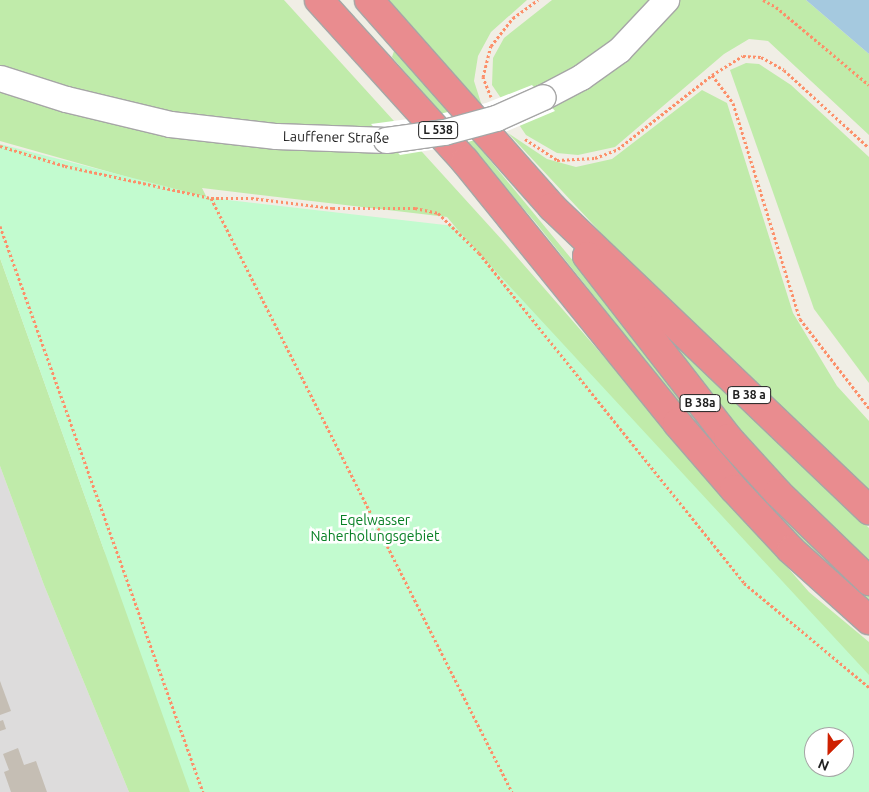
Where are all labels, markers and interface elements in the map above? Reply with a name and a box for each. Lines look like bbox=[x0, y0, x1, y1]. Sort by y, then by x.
road number: L 538 bbox=[418, 120, 458, 140]
street label: Lauffener Straße bbox=[283, 128, 389, 146]
road number: B 38 a bbox=[726, 386, 772, 404]
road number: B 38a bbox=[679, 393, 721, 412]
park label: Egelwasser Naherholungsgebiet bbox=[311, 512, 439, 544]
north arrow bbox=[804, 727, 854, 777]
text: N bbox=[816, 755, 831, 774]

